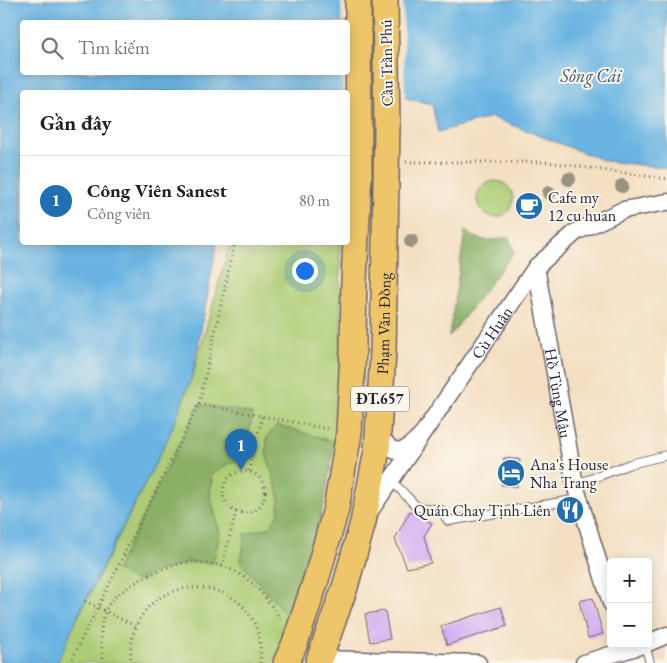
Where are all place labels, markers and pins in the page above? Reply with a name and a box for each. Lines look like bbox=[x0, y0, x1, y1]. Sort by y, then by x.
place label: Cafe my 12 cu huan bbox=[548, 187, 617, 226]
cafe icon: Cafe my 12 cu huan bbox=[514, 191, 544, 221]
pin: 1 bbox=[225, 429, 257, 470]
place label: Ana's House Nha Trang bbox=[529, 454, 608, 493]
hotel icon: Ana's House Nha Trang bbox=[496, 458, 526, 488]
restaurant icon: Quán Chay Tịnh Liên bbox=[555, 495, 585, 525]
place label: Quán Chay Tịnh Liên bbox=[414, 500, 552, 521]

